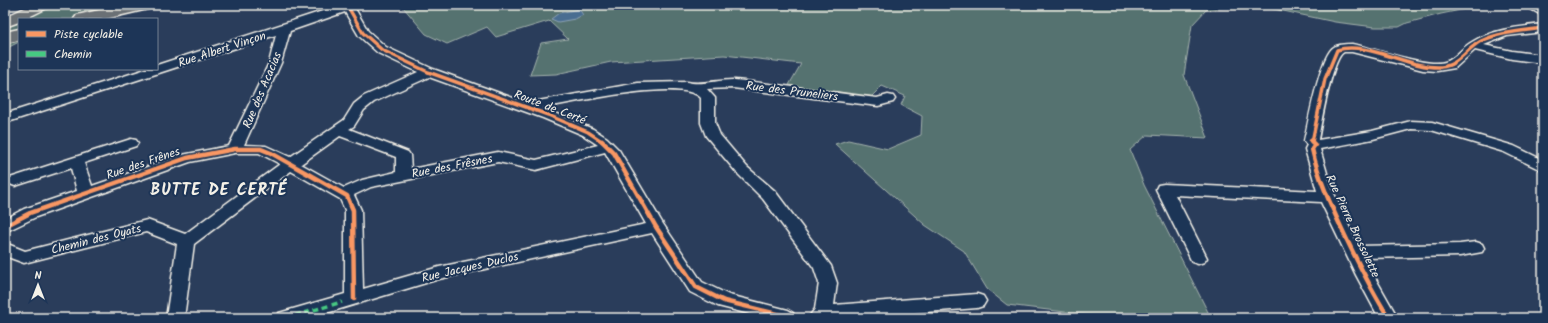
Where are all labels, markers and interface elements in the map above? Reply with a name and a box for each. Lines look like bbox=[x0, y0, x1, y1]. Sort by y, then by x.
legend bbox=[18, 18, 158, 70]
text: Piste cyclable bbox=[54, 25, 123, 44]
street label: Rue Albert Vinçon bbox=[176, 26, 268, 73]
text: Chemin bbox=[54, 45, 92, 64]
street label: Rue des Acacias bbox=[238, 49, 287, 131]
street label: Rue des Pruneliers bbox=[745, 76, 839, 107]
street label: Route de Certé bbox=[511, 85, 589, 130]
street label: Rue des Frênes bbox=[104, 142, 183, 185]
street label: Rue des Frêsnes bbox=[410, 149, 494, 184]
street label: Rue Pierre Brossolette bbox=[1320, 172, 1385, 281]
district label: BUTTE DE CERTÉ bbox=[150, 178, 288, 203]
street label: Chemin des Oyats bbox=[49, 219, 143, 260]
street label: Rue Jacques Duclos bbox=[420, 247, 520, 288]
north arrow bbox=[18, 265, 58, 305]
text: N bbox=[35, 267, 42, 285]

